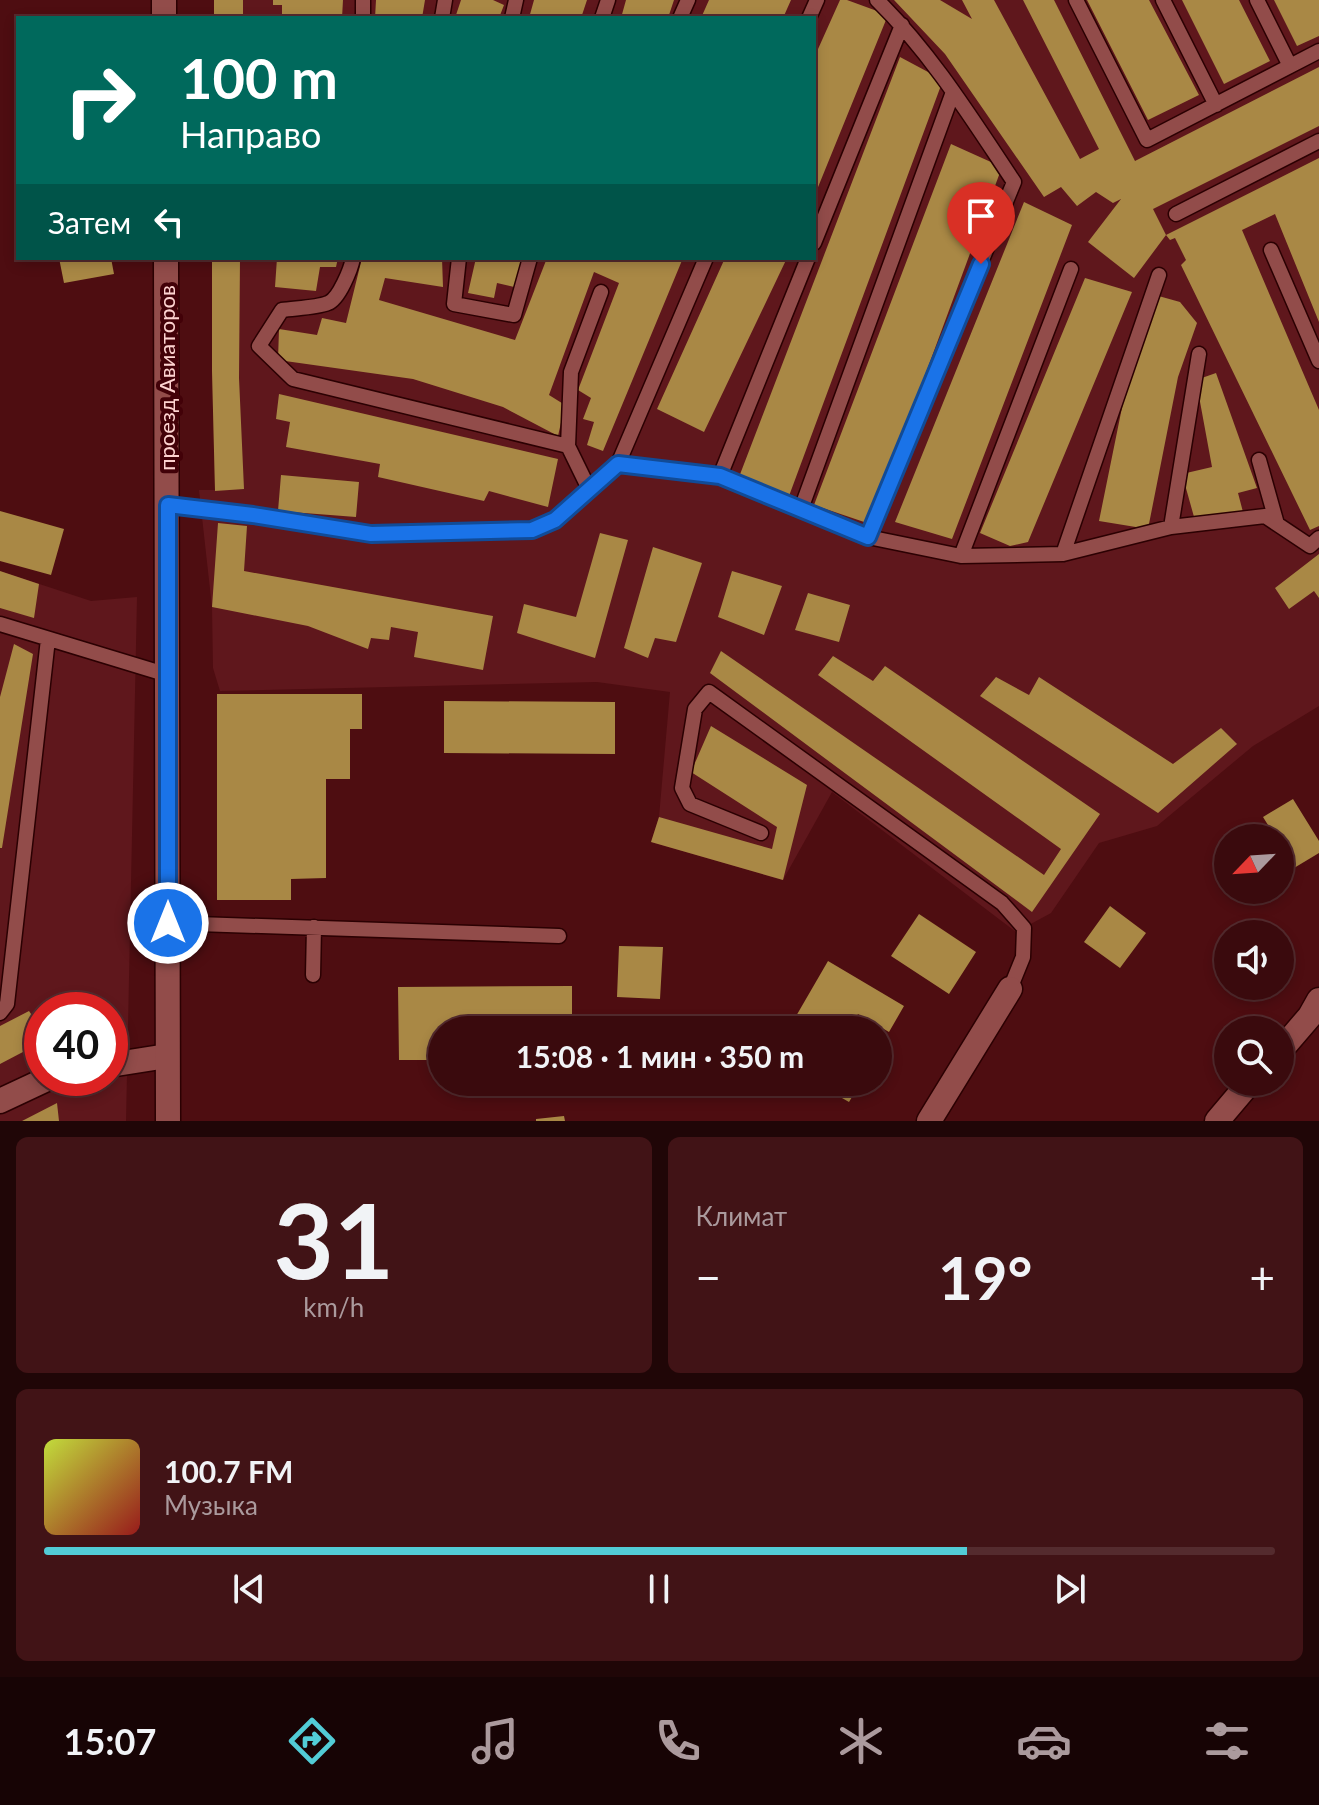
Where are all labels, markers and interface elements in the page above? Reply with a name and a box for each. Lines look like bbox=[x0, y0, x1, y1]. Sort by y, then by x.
text: 100 m bbox=[180, 44, 338, 111]
icon: right bbox=[48, 48, 152, 152]
text: Направо bbox=[180, 112, 321, 156]
pin bbox=[947, 182, 1015, 264]
icon: arrive bbox=[959, 194, 1003, 238]
icon: left bbox=[147, 200, 191, 244]
text: Затем bbox=[48, 204, 131, 240]
street label: проезд Авиаторов bbox=[153, 285, 180, 471]
north arrow bbox=[1214, 824, 1294, 904]
map controls bbox=[1214, 824, 1294, 1096]
position arrow bbox=[126, 881, 210, 965]
button: sound bbox=[1214, 920, 1294, 1000]
speed limit sign: 40 bbox=[24, 992, 128, 1096]
button: search bbox=[1214, 1016, 1294, 1096]
text: 15:08 · 1 мин · 350 m bbox=[516, 1038, 804, 1074]
text: 31 bbox=[273, 1176, 394, 1301]
text: Климат bbox=[696, 1200, 787, 1232]
text: 19° bbox=[938, 1241, 1033, 1313]
text: − bbox=[696, 1251, 721, 1303]
text: + bbox=[1249, 1251, 1275, 1303]
text: km/h bbox=[303, 1291, 364, 1323]
text: 100.7 FM bbox=[164, 1453, 293, 1489]
text: Музыка bbox=[164, 1489, 258, 1521]
icon: previous bbox=[227, 1567, 271, 1611]
icon: pause bbox=[637, 1567, 681, 1611]
icon: next bbox=[1048, 1567, 1092, 1611]
icon: directions bbox=[284, 1713, 340, 1769]
icon: music bbox=[467, 1713, 523, 1769]
icon: phone bbox=[650, 1713, 706, 1769]
icon: climate bbox=[833, 1713, 889, 1769]
icon: car bbox=[1016, 1713, 1072, 1769]
icon: filters bbox=[1199, 1713, 1255, 1769]
text: 15:07 bbox=[64, 1719, 156, 1763]

